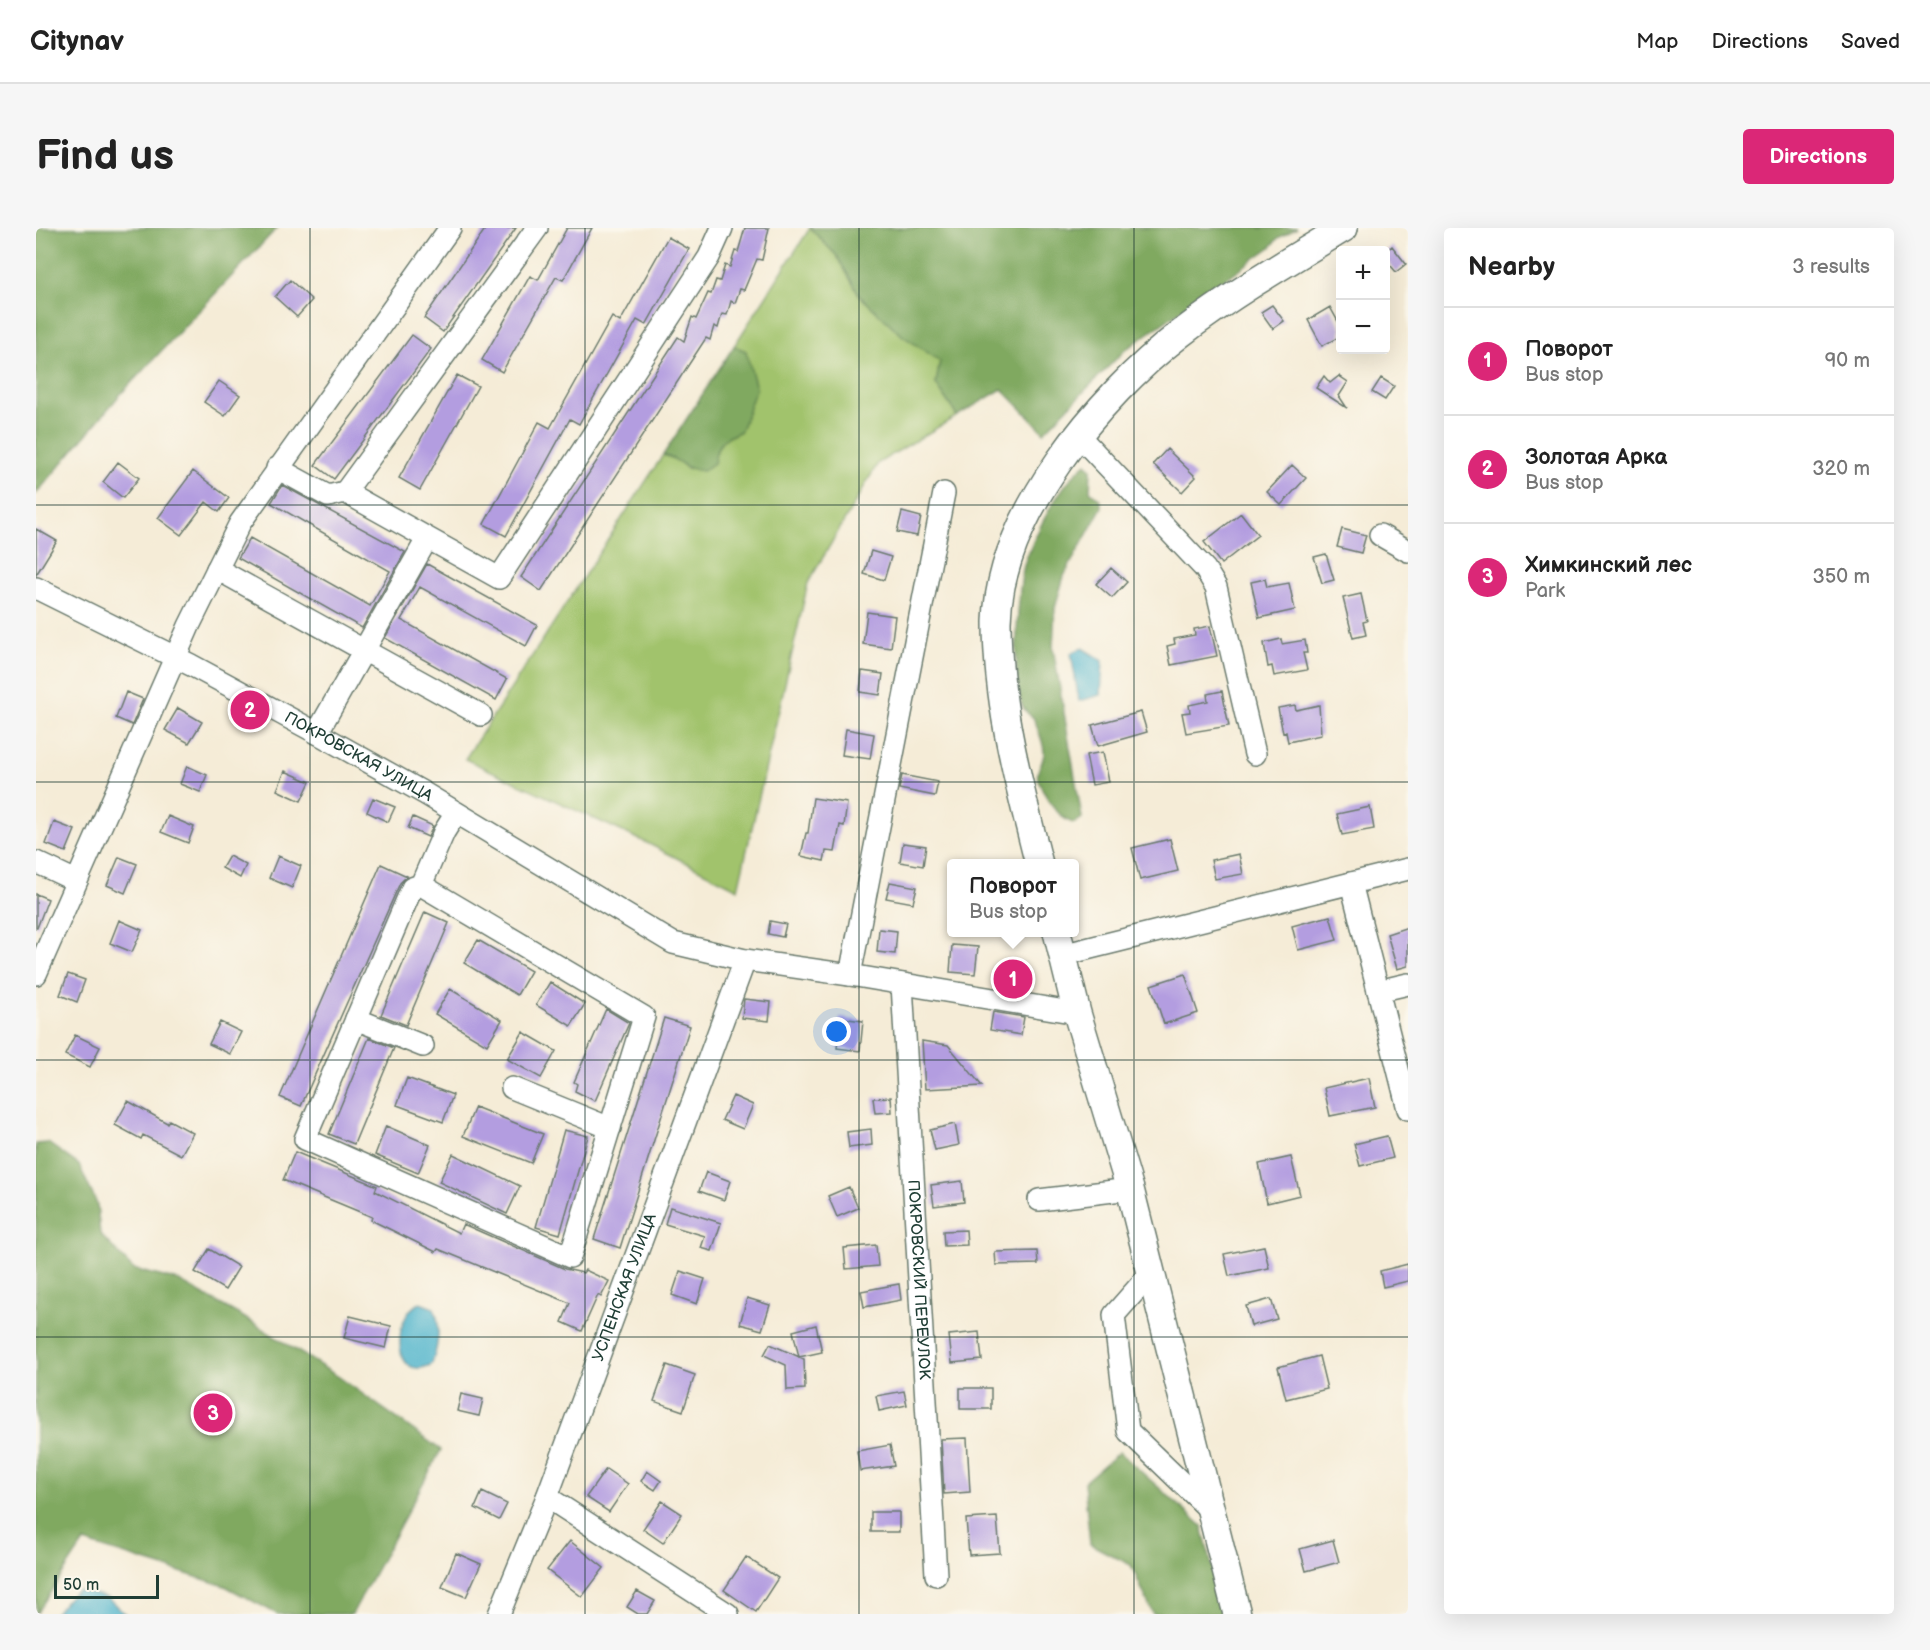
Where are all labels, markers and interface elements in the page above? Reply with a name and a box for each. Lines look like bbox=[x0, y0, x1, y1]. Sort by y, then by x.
text: Citynav bbox=[30, 25, 124, 58]
text: Map bbox=[1636, 29, 1679, 54]
text: Directions bbox=[1712, 29, 1808, 54]
text: Saved bbox=[1841, 29, 1900, 54]
button: Directions bbox=[1743, 129, 1894, 184]
text: Find us bbox=[36, 131, 174, 182]
map controls bbox=[1336, 246, 1390, 354]
button: + bbox=[1336, 246, 1390, 300]
text: Nearby bbox=[1468, 252, 1555, 283]
text: 3 results bbox=[1792, 255, 1870, 279]
button: − bbox=[1336, 300, 1390, 354]
text: Поворот bbox=[1525, 336, 1613, 363]
text: 1 bbox=[1483, 349, 1492, 373]
text: 90 m bbox=[1825, 349, 1870, 373]
text: Bus stop bbox=[1525, 363, 1604, 387]
text: Золотая Арка bbox=[1525, 444, 1667, 471]
text: 2 bbox=[1482, 457, 1493, 481]
text: 320 m bbox=[1812, 457, 1870, 481]
text: Bus stop bbox=[1525, 471, 1604, 495]
text: Химкинский лес bbox=[1525, 552, 1692, 579]
text: 3 bbox=[1482, 565, 1493, 589]
text: 350 m bbox=[1813, 565, 1870, 589]
text: Park bbox=[1525, 579, 1565, 603]
pin: 2 bbox=[230, 688, 270, 732]
street label: ПОКРОВСКАЯ УЛИЦА bbox=[281, 708, 436, 806]
popup bbox=[947, 859, 1079, 937]
text: Поворот bbox=[969, 873, 1057, 900]
text: Bus stop bbox=[969, 900, 1048, 924]
pin: 1 bbox=[994, 956, 1032, 1002]
your location bbox=[822, 1017, 851, 1046]
street label: ПОКРОВСКИЙ ПЕРЕУЛОК bbox=[904, 1179, 934, 1381]
street label: УСПЕНСКАЯ УЛИЦА bbox=[588, 1210, 660, 1364]
pin: 3 bbox=[194, 1390, 232, 1436]
scale bar bbox=[54, 1572, 159, 1600]
text: 50 m bbox=[63, 1576, 99, 1595]

